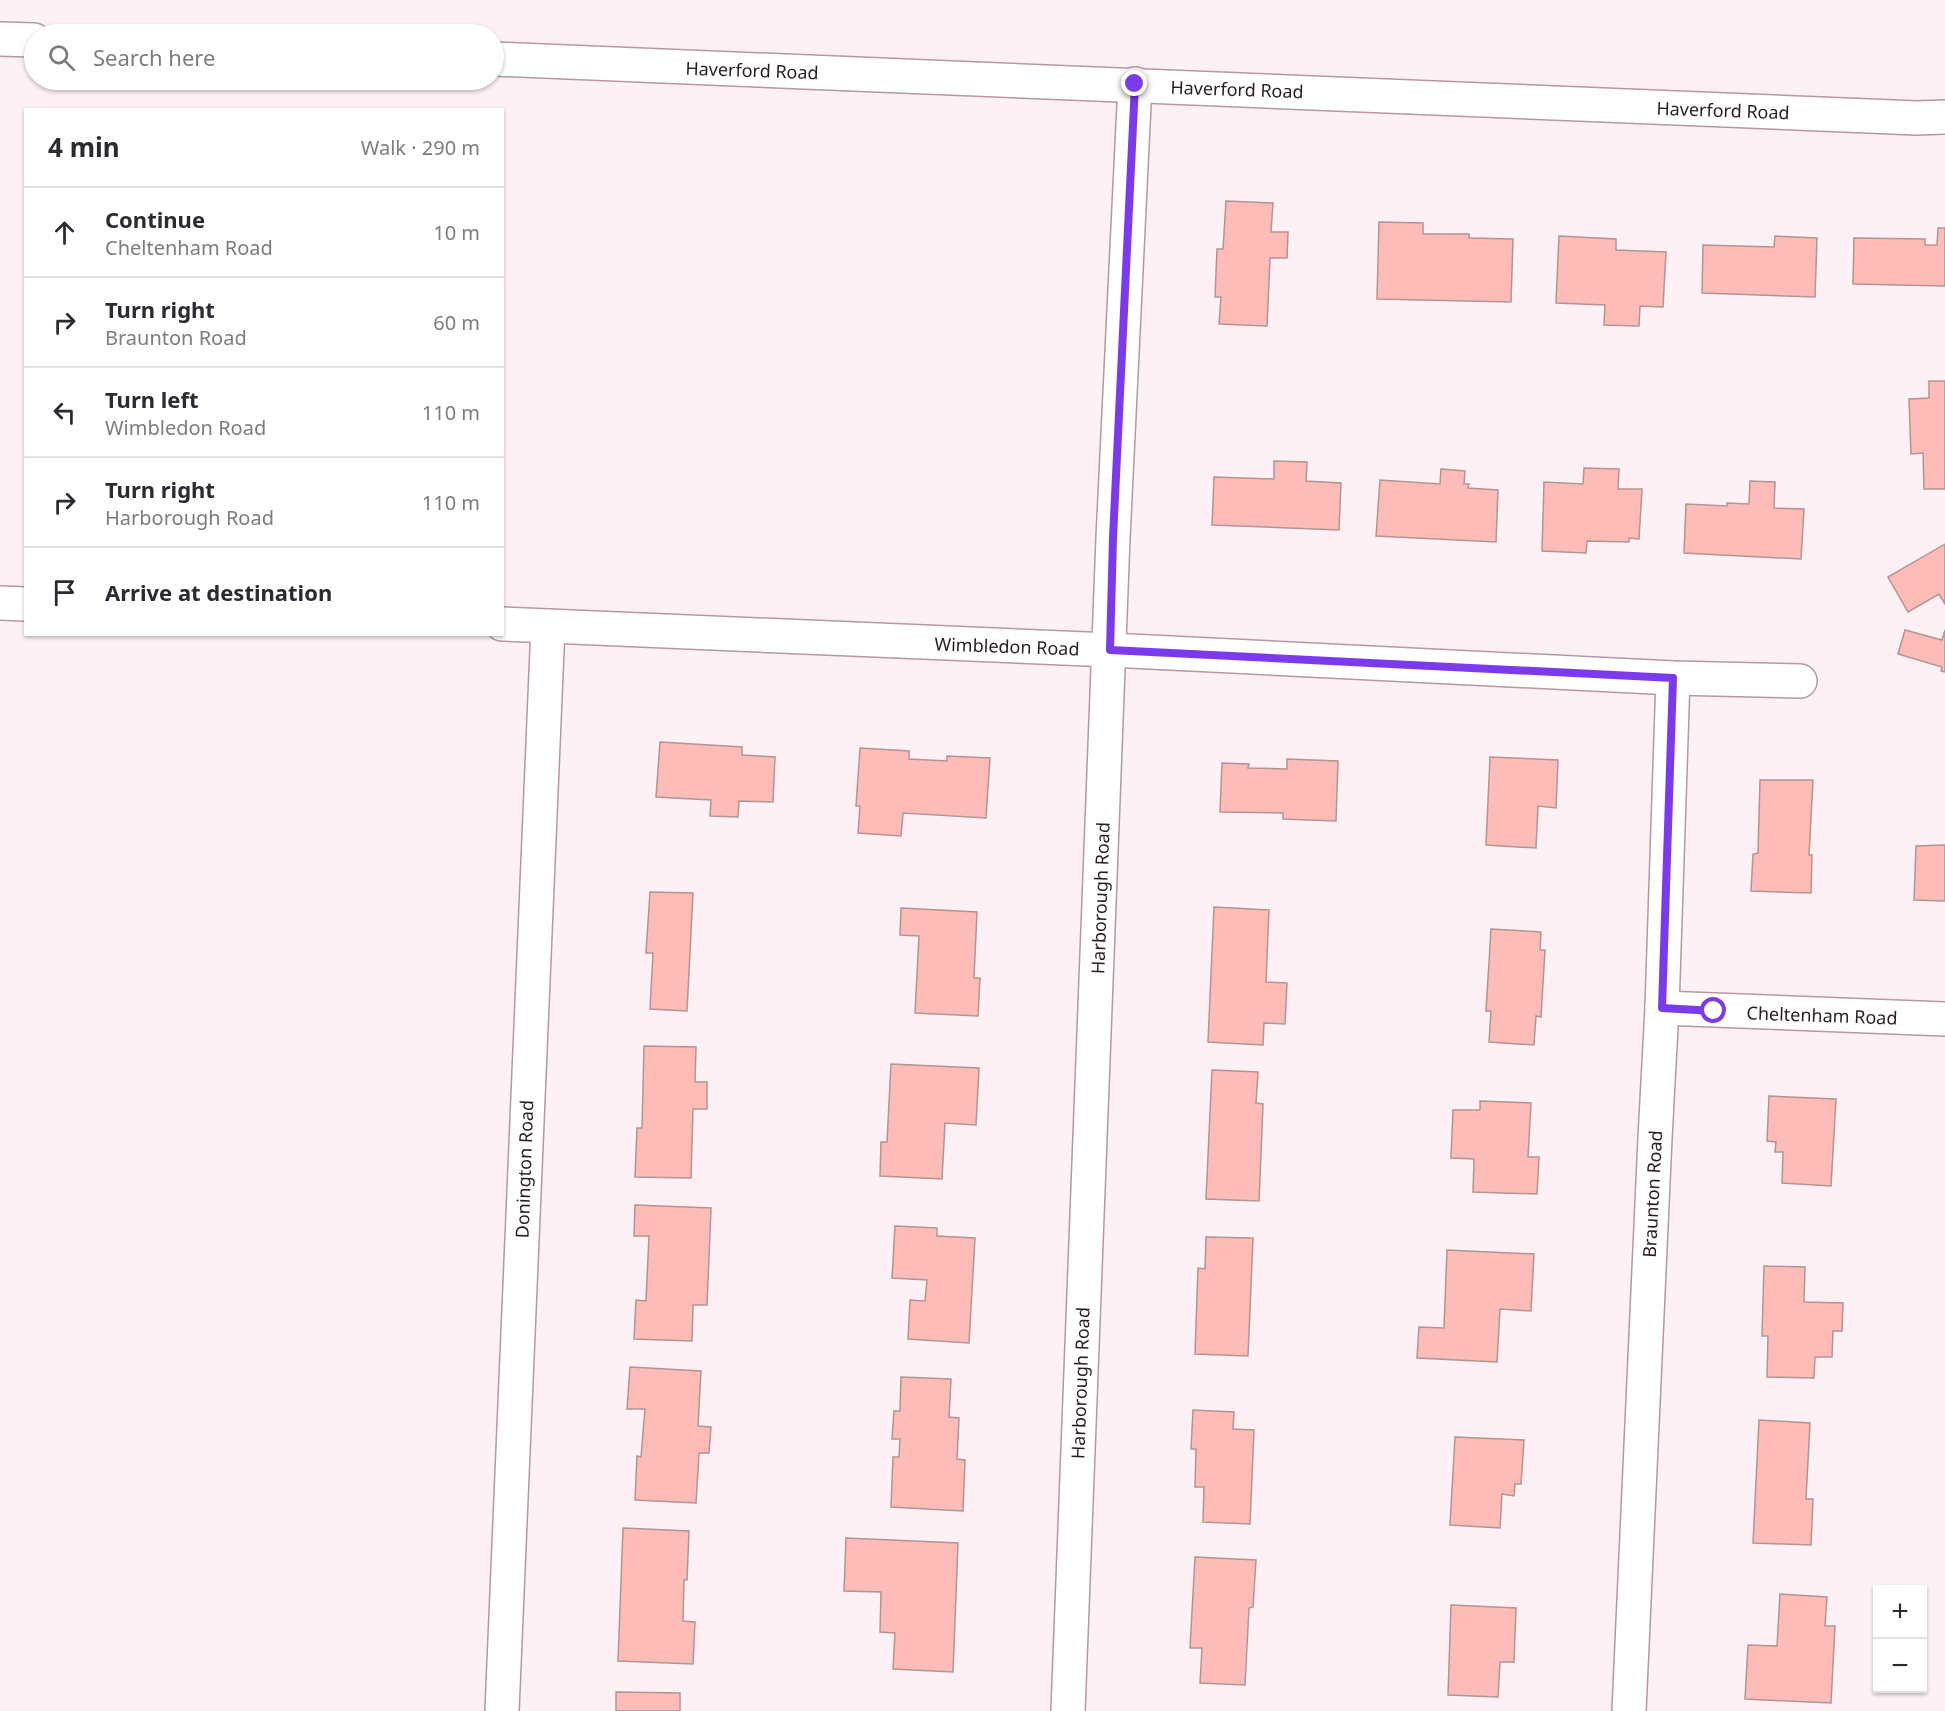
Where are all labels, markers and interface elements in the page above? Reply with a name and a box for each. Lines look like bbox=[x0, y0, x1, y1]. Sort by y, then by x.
search box bbox=[24, 24, 504, 90]
icon: search bbox=[45, 41, 78, 74]
text: Search here bbox=[93, 42, 215, 72]
street label: Haverford Road bbox=[685, 56, 819, 84]
route end bbox=[1121, 70, 1147, 96]
street label: Haverford Road bbox=[1170, 75, 1304, 103]
street label: Haverford Road bbox=[1656, 96, 1790, 124]
text: 4 min bbox=[48, 129, 120, 165]
text: Walk · 290 m bbox=[361, 134, 480, 161]
text: Continue bbox=[105, 204, 205, 234]
icon: ahead bbox=[48, 216, 81, 249]
text: 10 m bbox=[433, 219, 480, 246]
text: Cheltenham Road bbox=[105, 234, 273, 261]
text: Turn right bbox=[105, 294, 215, 324]
icon: right bbox=[48, 306, 81, 339]
text: 60 m bbox=[433, 309, 480, 336]
text: Braunton Road bbox=[105, 324, 247, 351]
text: Turn left bbox=[105, 384, 199, 414]
icon: left bbox=[48, 396, 81, 429]
text: 110 m bbox=[422, 399, 480, 426]
text: Wimbledon Road bbox=[105, 414, 266, 441]
text: Turn right bbox=[105, 474, 215, 504]
icon: right bbox=[48, 486, 81, 519]
text: 110 m bbox=[422, 489, 480, 516]
text: Harborough Road bbox=[105, 504, 274, 531]
icon: arrive bbox=[48, 576, 81, 609]
text: Arrive at destination bbox=[105, 577, 332, 607]
street label: Wimbledon Road bbox=[934, 631, 1080, 661]
street label: Harborough Road bbox=[1085, 822, 1115, 974]
route start bbox=[1700, 997, 1726, 1023]
street label: Cheltenham Road bbox=[1746, 1000, 1898, 1030]
street label: Donington Road bbox=[510, 1099, 538, 1239]
street label: Braunton Road bbox=[1637, 1130, 1667, 1258]
street label: Harborough Road bbox=[1065, 1307, 1095, 1459]
map controls bbox=[1873, 1585, 1927, 1693]
button: + bbox=[1873, 1585, 1927, 1639]
button: − bbox=[1873, 1639, 1927, 1693]

